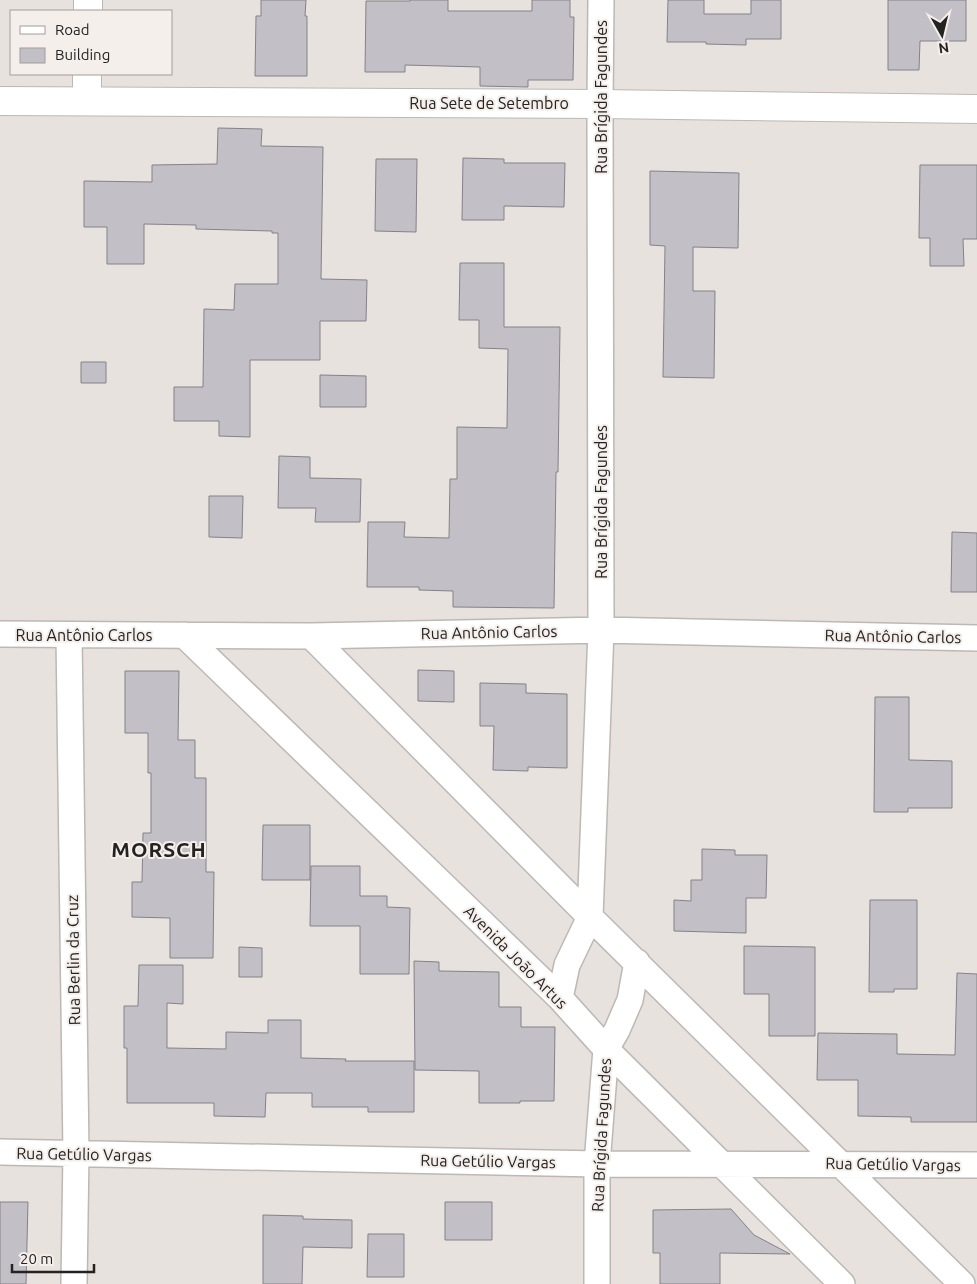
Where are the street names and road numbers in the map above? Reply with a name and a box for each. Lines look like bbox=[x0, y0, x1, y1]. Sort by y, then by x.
street label: Rua Brígida Fagundes bbox=[592, 20, 610, 174]
street label: Rua Sete de Setembro bbox=[409, 94, 569, 112]
street label: Rua Brígida Fagundes bbox=[592, 425, 610, 579]
street label: Rua Antônio Carlos bbox=[420, 622, 558, 642]
street label: Rua Antônio Carlos bbox=[16, 626, 152, 644]
street label: Rua Antônio Carlos bbox=[824, 626, 962, 646]
street label: Rua Berlin da Cruz bbox=[63, 895, 83, 1025]
street label: Avenida João Artus bbox=[461, 902, 571, 1012]
street label: Rua Brígida Fagundes bbox=[588, 1058, 614, 1212]
street label: Rua Getúlio Vargas bbox=[16, 1144, 152, 1164]
street label: Rua Getúlio Vargas bbox=[420, 1151, 556, 1171]
street label: Rua Getúlio Vargas bbox=[825, 1154, 961, 1174]

